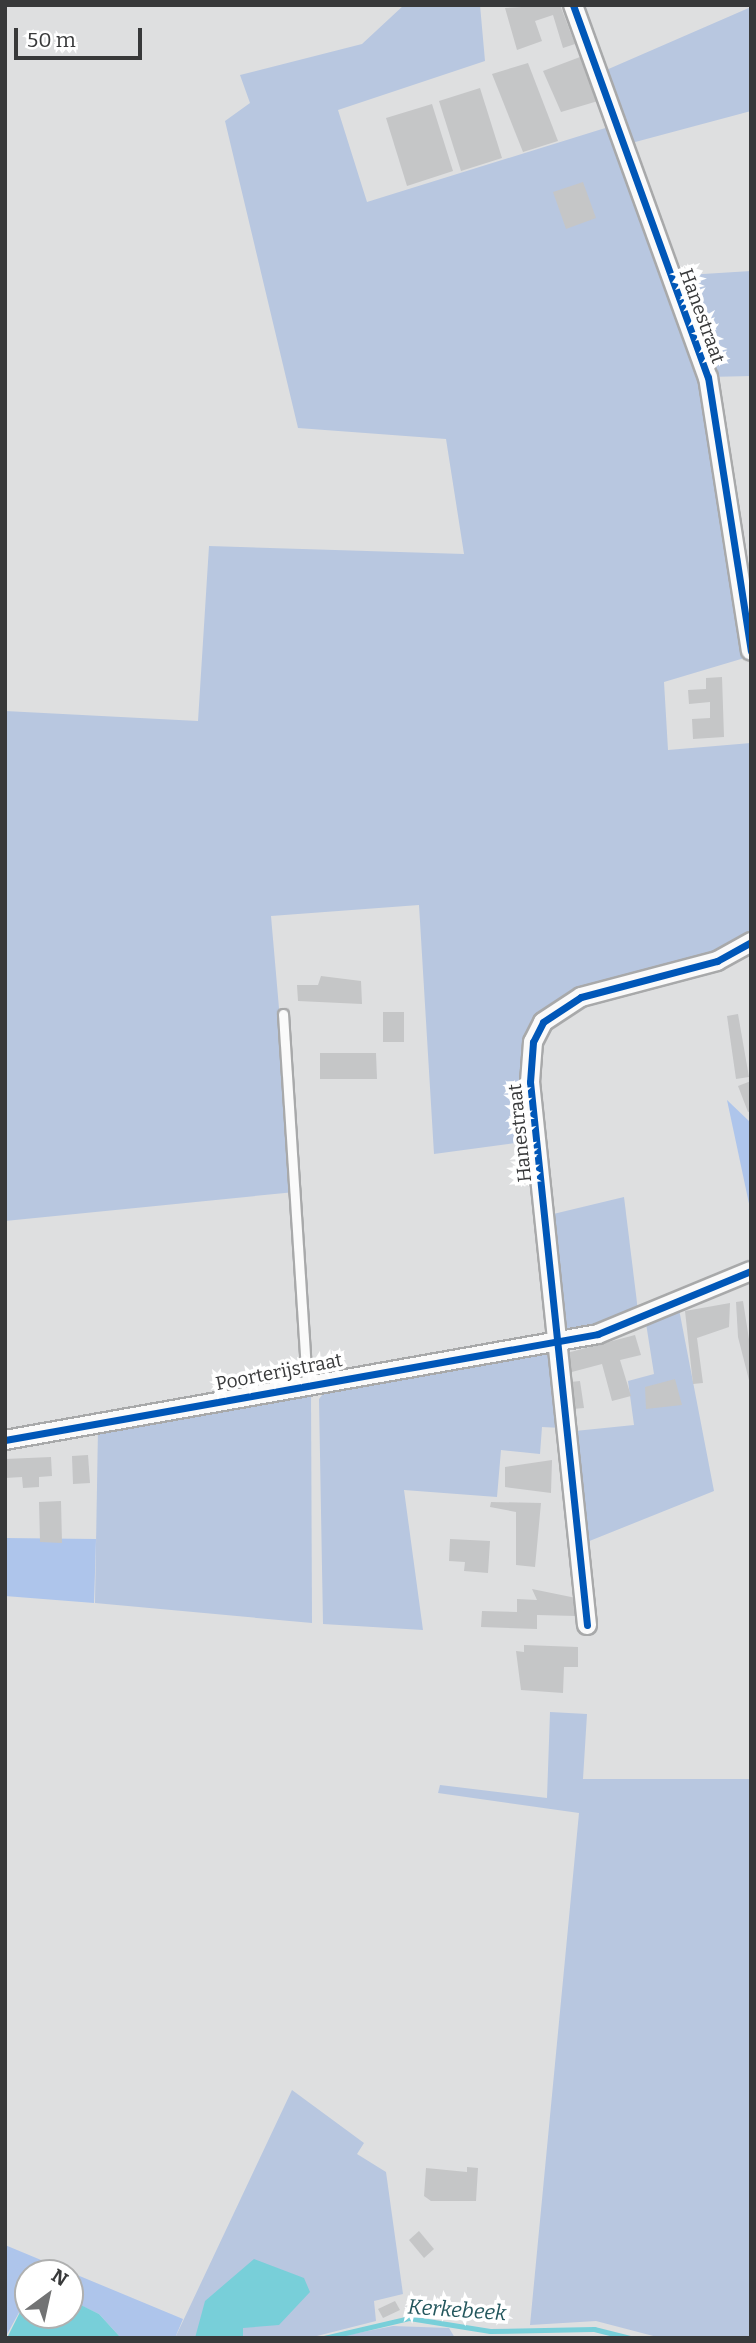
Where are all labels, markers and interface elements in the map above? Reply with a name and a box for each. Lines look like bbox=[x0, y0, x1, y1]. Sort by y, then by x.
scale bar bbox=[18, 14, 145, 58]
text: 50 m bbox=[27, 27, 76, 53]
street label: Hanestraat bbox=[674, 266, 730, 366]
street label: Hanestraat bbox=[503, 1083, 537, 1183]
street label: Poorterijstraat bbox=[214, 1349, 344, 1395]
north arrow bbox=[14, 2259, 84, 2329]
text: N bbox=[47, 2264, 72, 2291]
water label: Kerkebeek bbox=[407, 2294, 507, 2326]

